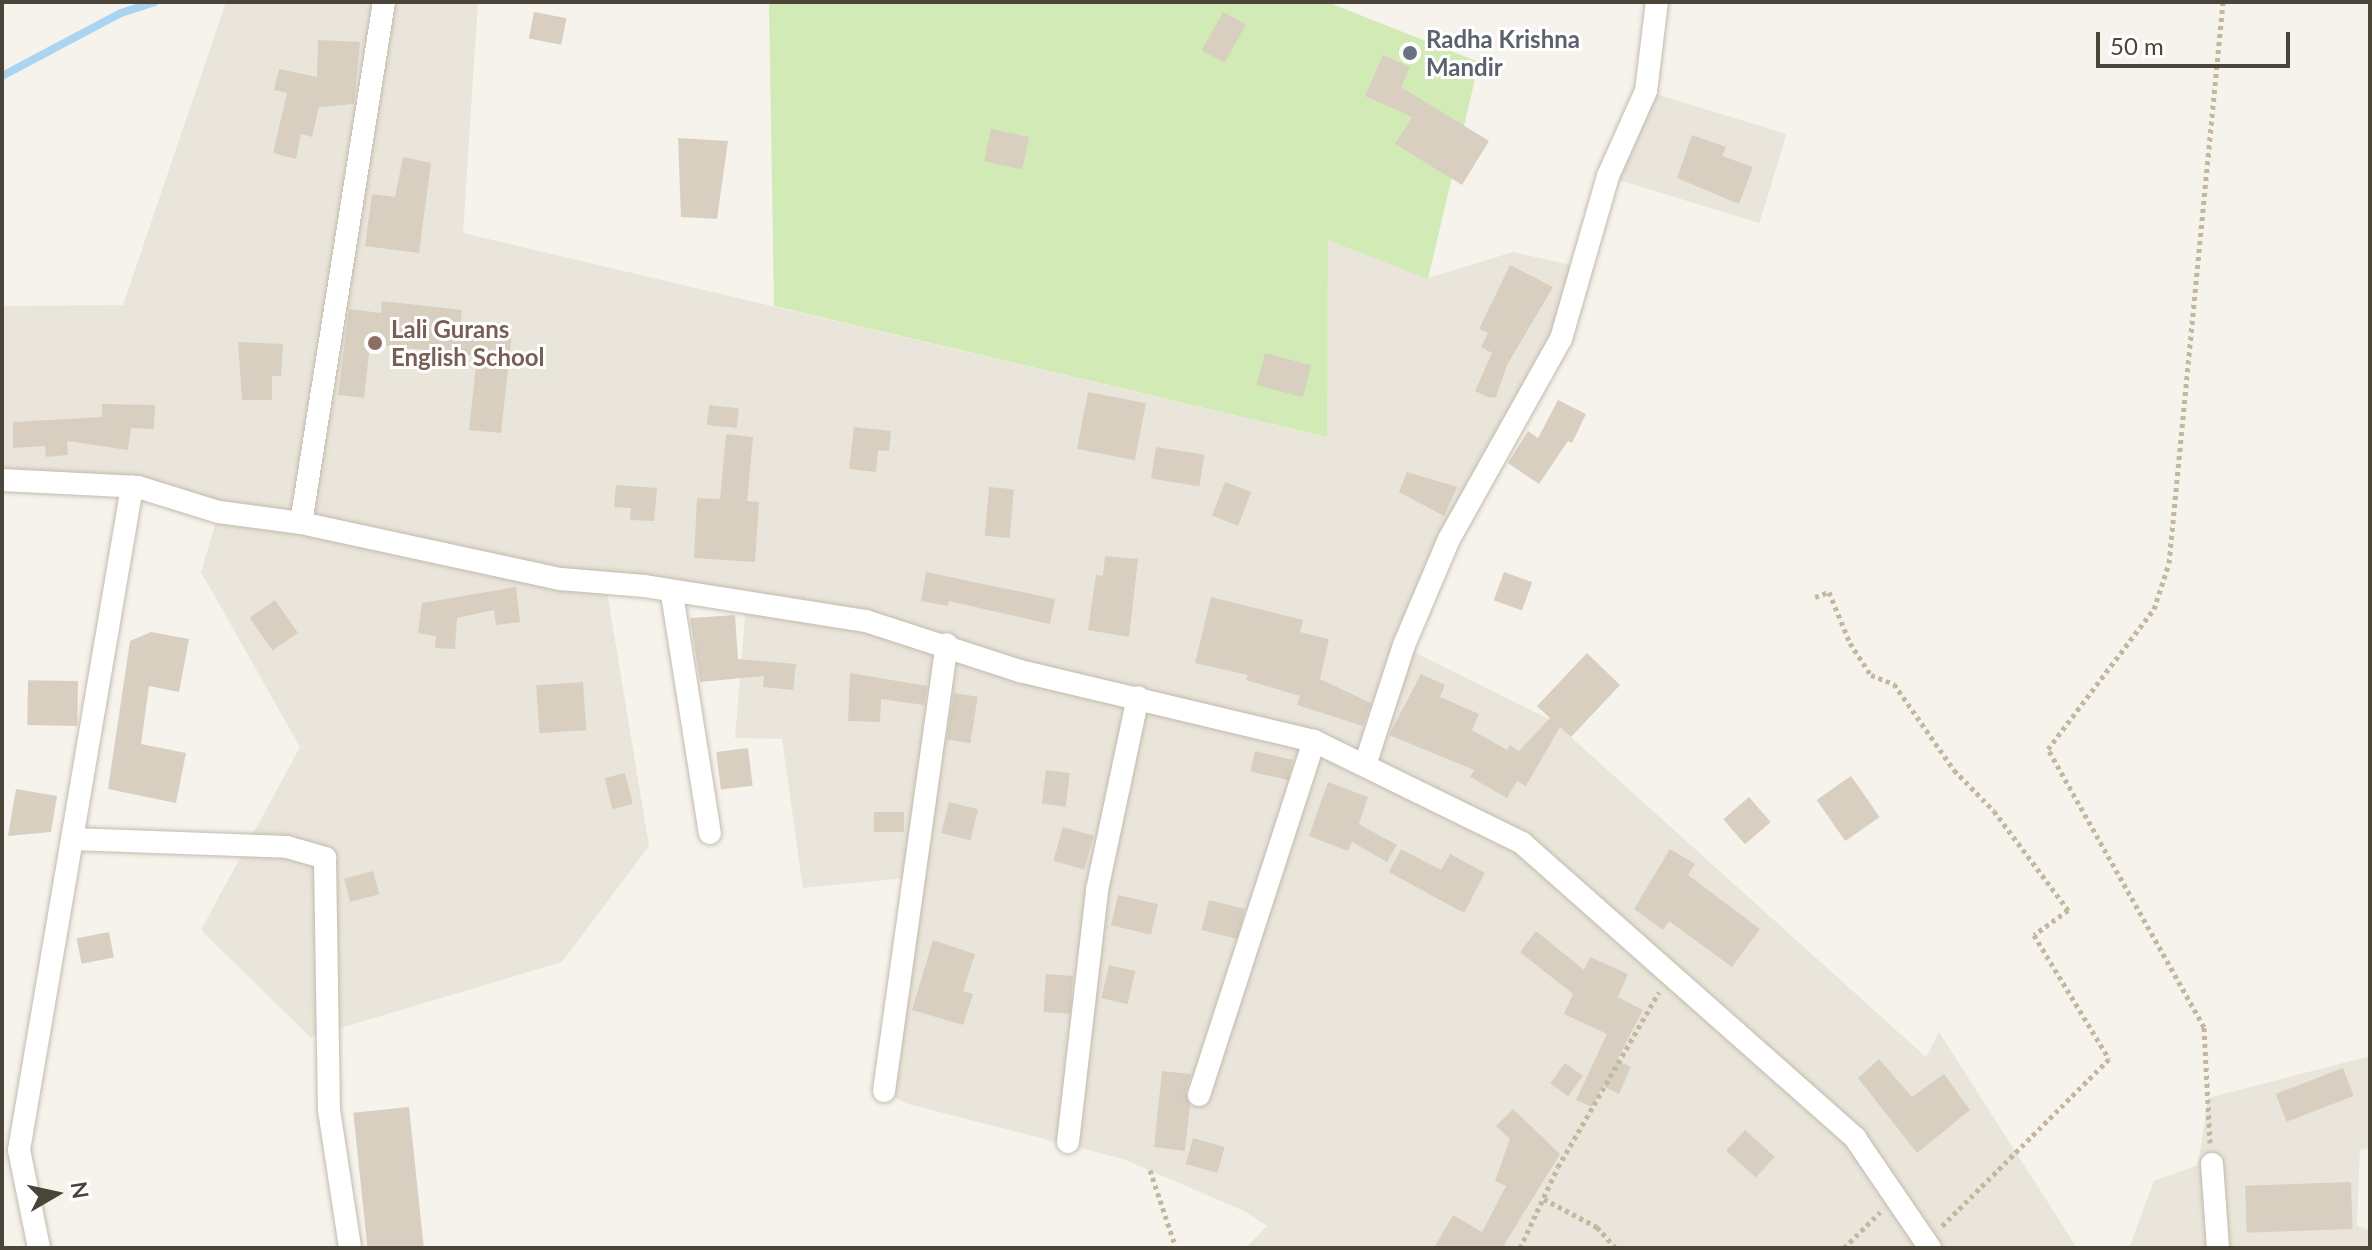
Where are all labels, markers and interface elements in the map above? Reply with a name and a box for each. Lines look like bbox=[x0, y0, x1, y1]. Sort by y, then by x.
scale bar bbox=[2100, 16, 2294, 66]
place label: Radha Krishna Mandir bbox=[1426, 25, 1580, 81]
text: 50 m bbox=[2110, 31, 2164, 60]
marker: Radha Krishna Mandir bbox=[1401, 44, 1419, 62]
place label: Lali Gurans English School bbox=[391, 315, 544, 371]
marker: Lali Gurans English School bbox=[366, 334, 384, 352]
north arrow bbox=[16, 1154, 96, 1234]
text: N bbox=[66, 1180, 95, 1201]

